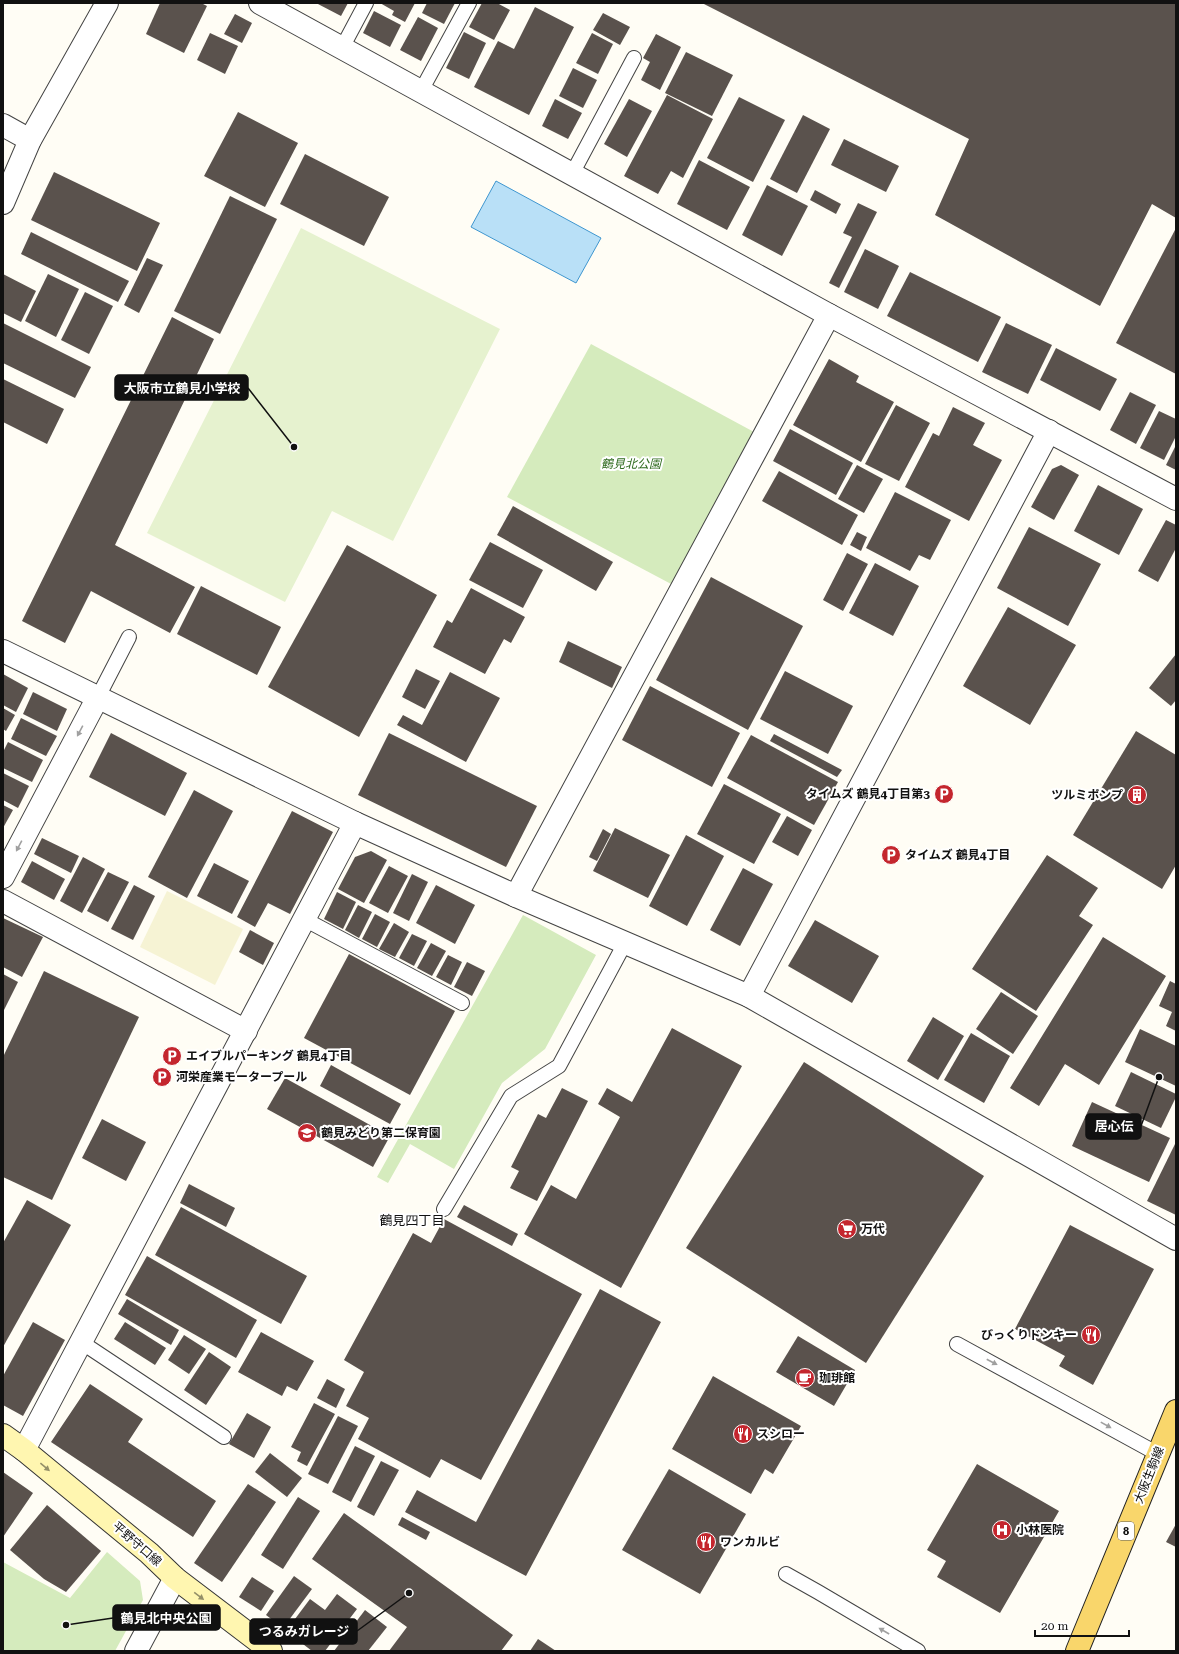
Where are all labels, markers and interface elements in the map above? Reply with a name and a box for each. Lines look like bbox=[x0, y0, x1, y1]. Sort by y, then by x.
callout: 大阪市立鶴見小学校 bbox=[115, 375, 248, 400]
text: 大阪市立鶴見小学校 bbox=[123, 381, 241, 396]
park label: 鶴見北公園 bbox=[601, 457, 663, 471]
one-way arrow bbox=[77, 725, 83, 737]
parking icon: タイムズ 鶴見4丁目第3 bbox=[933, 783, 955, 805]
building icon: ツルミポンプ bbox=[1126, 784, 1148, 806]
place label: タイムズ 鶴見4丁目第3 bbox=[806, 787, 930, 801]
place label: ツルミポンプ bbox=[1051, 788, 1123, 802]
one-way arrow bbox=[16, 840, 22, 852]
parking icon: タイムズ 鶴見4丁目 bbox=[880, 844, 902, 866]
place label: タイムズ 鶴見4丁目 bbox=[905, 848, 1011, 862]
parking icon: エイブルパーキング 鶴見4丁目 bbox=[161, 1045, 183, 1067]
place label: エイブルパーキング 鶴見4丁目 bbox=[186, 1049, 351, 1063]
parking icon: 河栄産業モータープール bbox=[151, 1066, 173, 1088]
place label: 河栄産業モータープール bbox=[176, 1070, 307, 1084]
callout: 居心伝 bbox=[1086, 1114, 1141, 1139]
text: 居心伝 bbox=[1094, 1119, 1134, 1134]
school or university icon: 鶴見みどり第二保育園 bbox=[296, 1122, 318, 1144]
place label: 鶴見みどり第二保育園 bbox=[321, 1126, 441, 1140]
district label: 鶴見四丁目 bbox=[379, 1213, 445, 1228]
supermarket icon: 万代 bbox=[836, 1218, 858, 1240]
place label: 万代 bbox=[861, 1222, 885, 1236]
restaurant icon: びっくりドンキー bbox=[1080, 1324, 1102, 1346]
place label: びっくりドンキー bbox=[981, 1328, 1077, 1342]
one-way arrow bbox=[986, 1359, 998, 1365]
cafe icon: 珈琲館 bbox=[794, 1367, 816, 1389]
place label: 珈琲館 bbox=[819, 1371, 855, 1385]
one-way arrow bbox=[1100, 1421, 1112, 1428]
restaurant icon: スシロー bbox=[732, 1423, 754, 1445]
place label: スシロー bbox=[757, 1427, 805, 1441]
street label: 大阪生駒線 bbox=[1131, 1445, 1167, 1505]
one-way arrow bbox=[40, 1463, 51, 1472]
street label: 平野守口線 bbox=[110, 1519, 164, 1569]
hospital icon: 小林医院 bbox=[991, 1519, 1013, 1541]
road number: 8 bbox=[1118, 1522, 1134, 1540]
place label: 小林医院 bbox=[1016, 1523, 1064, 1537]
restaurant icon: ワンカルビ bbox=[695, 1531, 717, 1553]
place label: ワンカルビ bbox=[720, 1535, 780, 1549]
one-way arrow bbox=[193, 1591, 204, 1600]
callout: 鶴見北中央公園 bbox=[113, 1605, 220, 1630]
text: 鶴見北中央公園 bbox=[120, 1611, 212, 1626]
scale bar bbox=[1035, 1612, 1129, 1638]
callout: つるみガレージ bbox=[250, 1619, 357, 1644]
text: 20 m bbox=[1041, 1619, 1068, 1633]
text: つるみガレージ bbox=[259, 1624, 349, 1639]
one-way arrow bbox=[878, 1628, 890, 1635]

